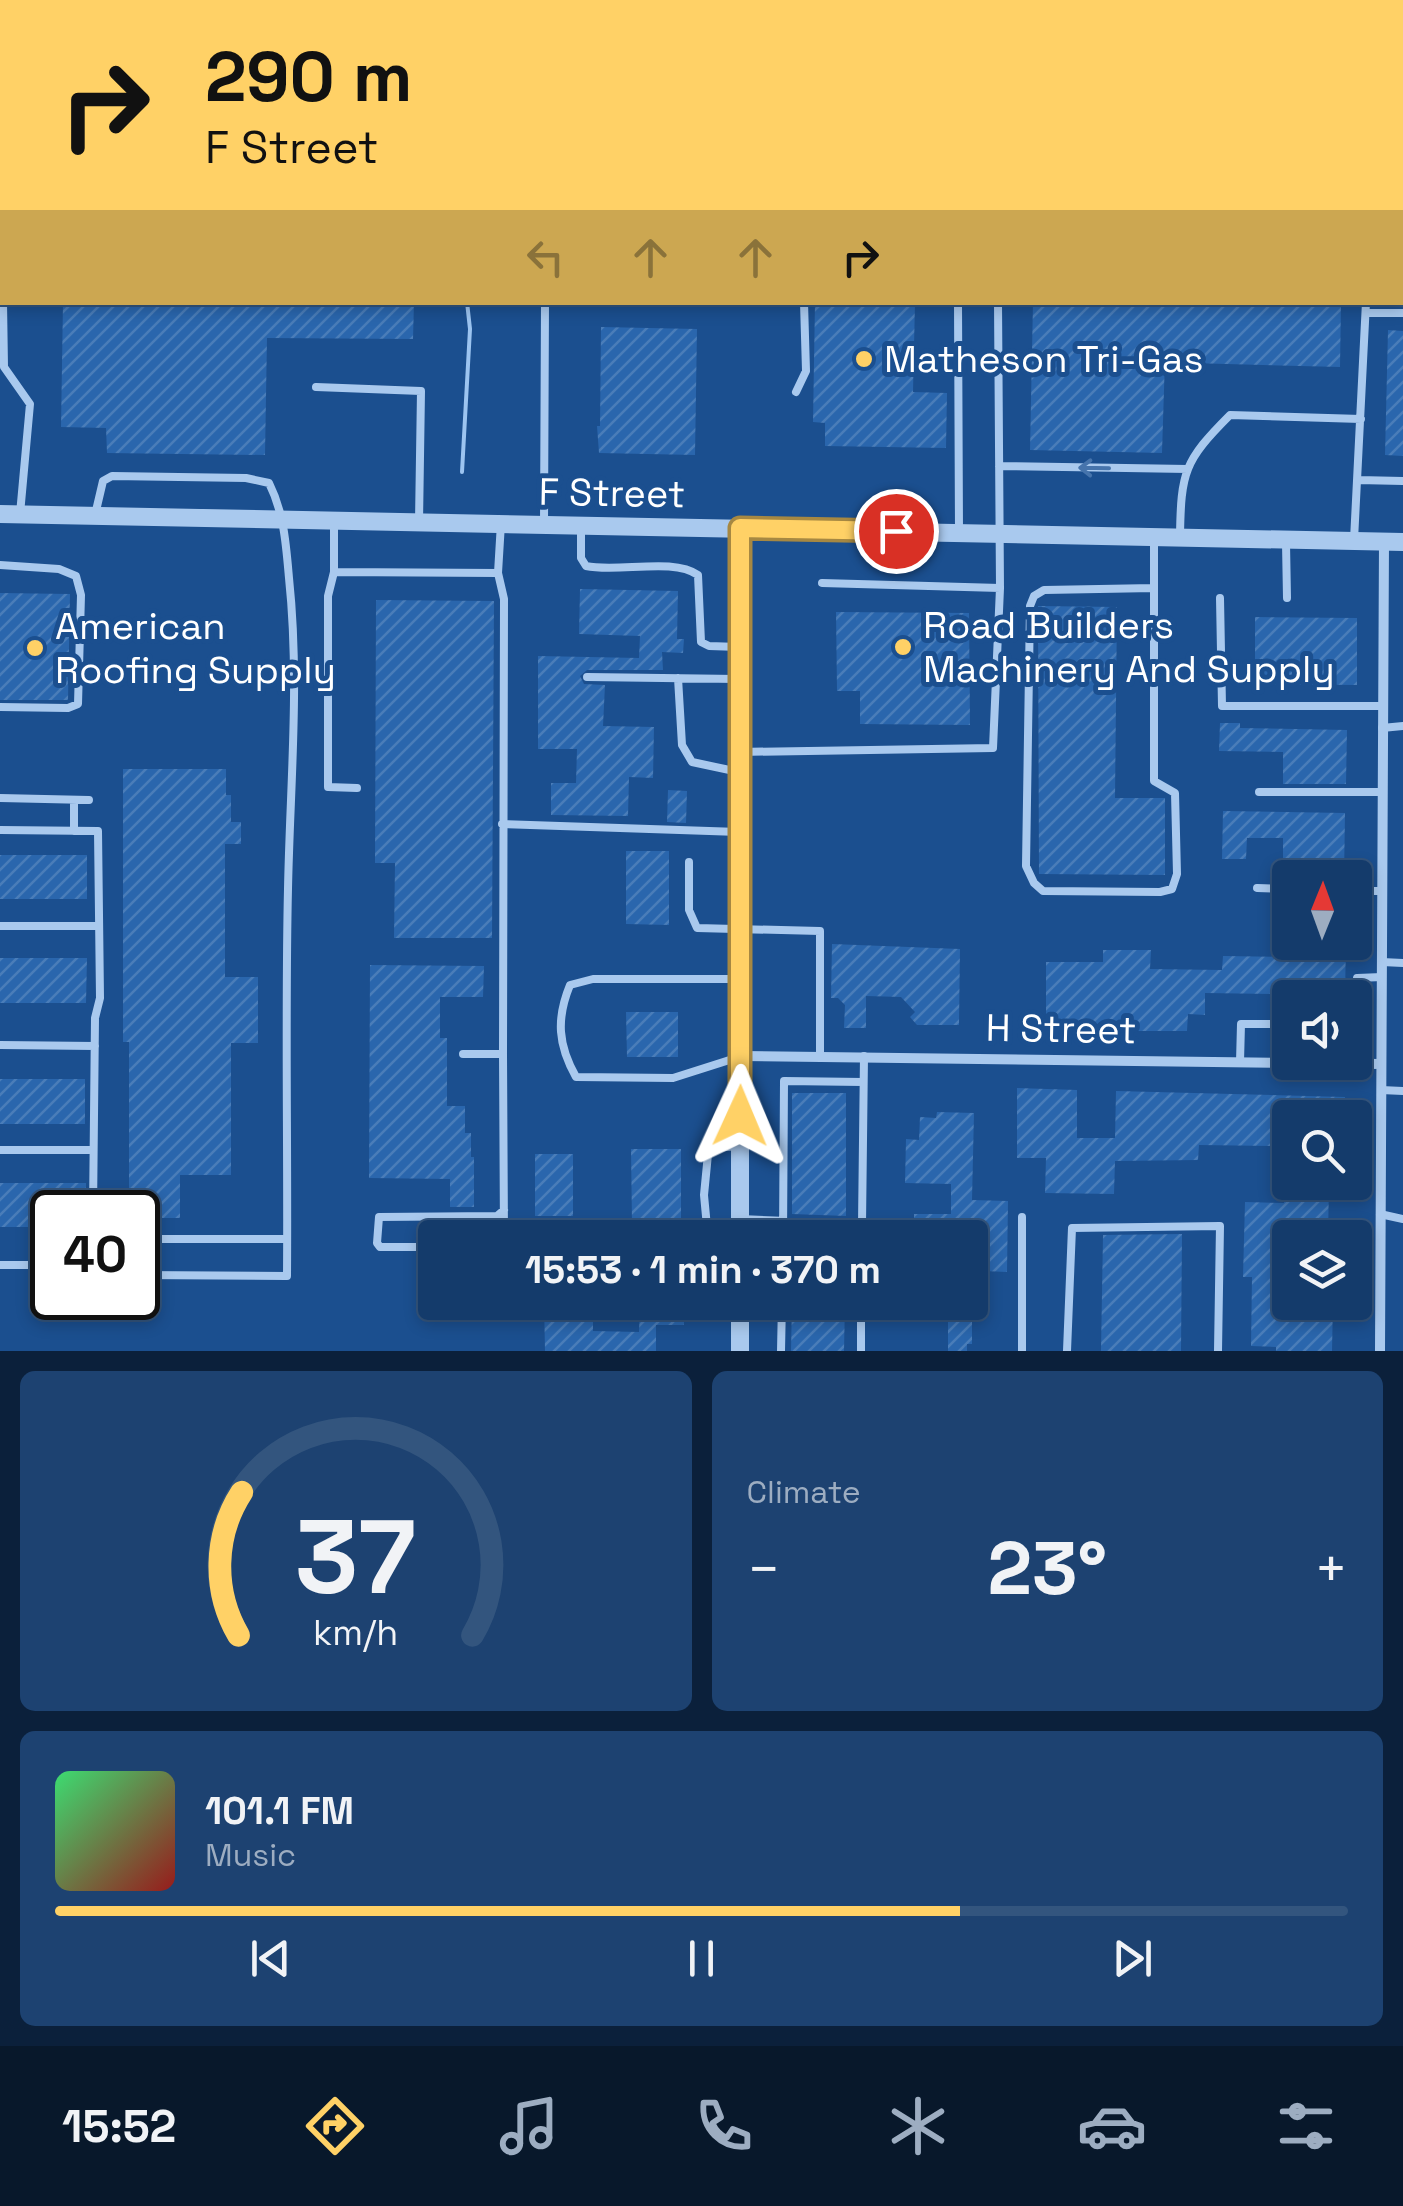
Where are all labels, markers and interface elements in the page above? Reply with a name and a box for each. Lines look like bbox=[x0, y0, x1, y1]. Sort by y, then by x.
text: 290 m bbox=[205, 32, 412, 121]
icon: right bbox=[40, 40, 170, 170]
text: F Street bbox=[205, 119, 378, 176]
icon: left bbox=[518, 230, 573, 285]
icon: ahead bbox=[623, 230, 678, 285]
icon: ahead bbox=[728, 230, 783, 285]
icon: right bbox=[833, 230, 888, 285]
place label: Matheson Tri-Gas bbox=[884, 335, 1204, 383]
marker: Matheson Tri-Gas bbox=[853, 348, 875, 370]
one-way arrow bbox=[1078, 458, 1110, 477]
street label: F Street bbox=[538, 468, 686, 518]
pin bbox=[854, 489, 939, 574]
icon: arrive bbox=[869, 504, 924, 559]
place label: Road Builders Machinery And Supply bbox=[923, 601, 1335, 693]
place label: American Roofing Supply bbox=[55, 602, 336, 694]
marker: Road Builders Machinery And Supply bbox=[892, 636, 914, 658]
marker: American Roofing Supply bbox=[24, 637, 46, 659]
north arrow bbox=[1272, 860, 1372, 960]
map controls bbox=[1272, 860, 1372, 1320]
button: sound bbox=[1272, 980, 1372, 1080]
street label: H Street bbox=[985, 1004, 1137, 1054]
position arrow bbox=[688, 1064, 792, 1168]
button: search bbox=[1272, 1100, 1372, 1200]
speed limit sign: 40 bbox=[30, 1190, 160, 1320]
button: layers bbox=[1272, 1220, 1372, 1320]
text: 15:53 · 1 min · 370 m bbox=[525, 1246, 881, 1294]
text: Climate bbox=[747, 1472, 861, 1512]
text: 37 bbox=[295, 1491, 416, 1623]
text: 23° bbox=[987, 1520, 1107, 1616]
text: − bbox=[747, 1534, 781, 1604]
text: + bbox=[1314, 1534, 1348, 1604]
text: km/h bbox=[313, 1610, 398, 1655]
text: 101.1 FM bbox=[205, 1787, 354, 1835]
text: Music bbox=[205, 1835, 296, 1875]
icon: previous bbox=[243, 1931, 298, 1986]
icon: pause bbox=[674, 1931, 729, 1986]
icon: next bbox=[1105, 1931, 1160, 1986]
icon: directions bbox=[300, 2091, 370, 2161]
icon: music bbox=[494, 2091, 564, 2161]
icon: phone bbox=[689, 2091, 759, 2161]
icon: climate bbox=[883, 2091, 953, 2161]
icon: car bbox=[1077, 2091, 1147, 2161]
icon: filters bbox=[1271, 2091, 1341, 2161]
text: 15:52 bbox=[62, 2098, 176, 2155]

